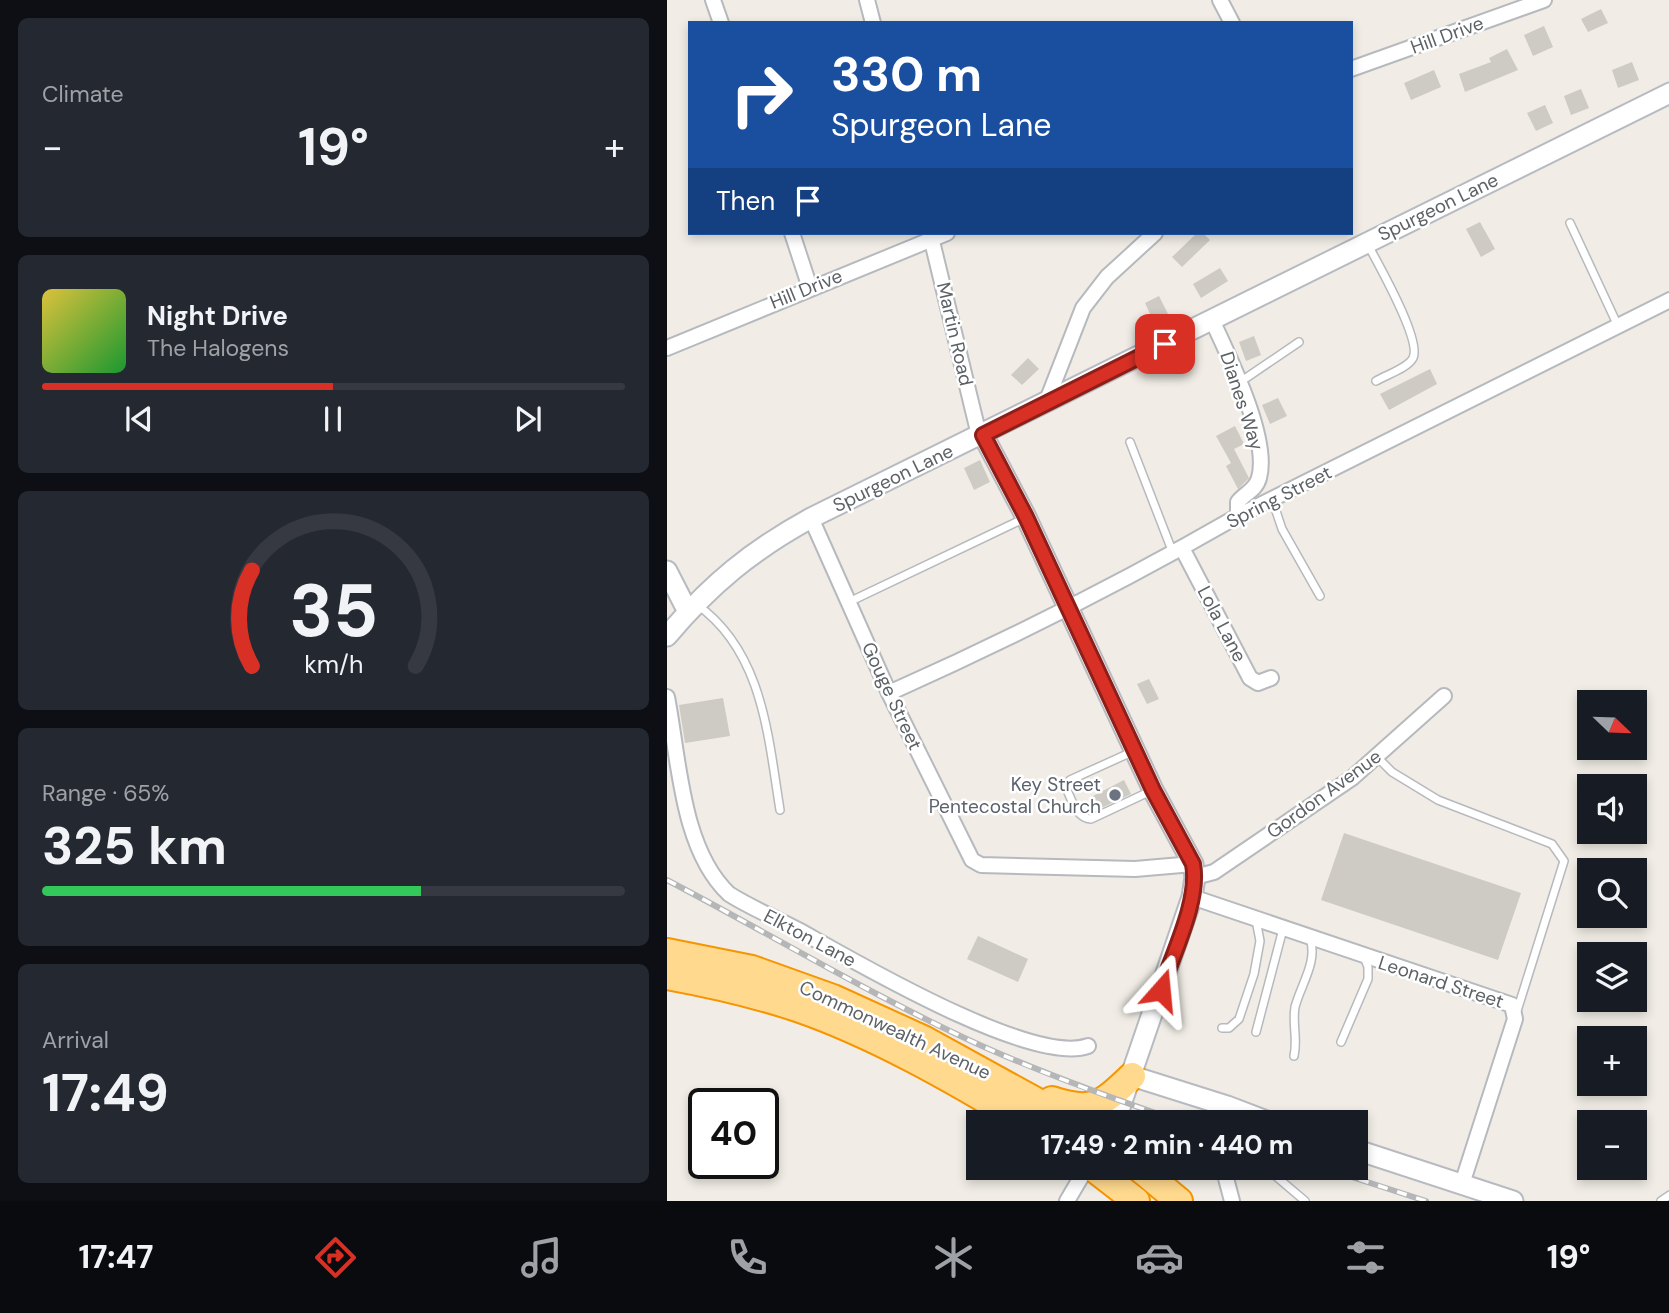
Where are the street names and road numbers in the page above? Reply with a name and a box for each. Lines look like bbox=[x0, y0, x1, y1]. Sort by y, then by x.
street label: Hill Drive bbox=[1407, 10, 1487, 60]
street label: Spurgeon Lane bbox=[1374, 167, 1502, 247]
street label: Hill Drive bbox=[766, 263, 846, 315]
street label: Martin Road bbox=[931, 280, 979, 388]
street label: Dianes Way bbox=[1214, 348, 1270, 454]
street label: Spurgeon Lane bbox=[829, 438, 957, 518]
street label: Spring Street bbox=[1222, 460, 1336, 534]
street label: Lola Lane bbox=[1192, 582, 1252, 666]
street label: Gouge Street bbox=[856, 638, 928, 754]
street label: Gordon Avenue bbox=[1262, 744, 1386, 844]
street label: Elkton Lane bbox=[760, 903, 860, 973]
street label: Leonard Street bbox=[1375, 950, 1507, 1014]
street label: Commonwealth Avenue bbox=[795, 975, 995, 1085]

